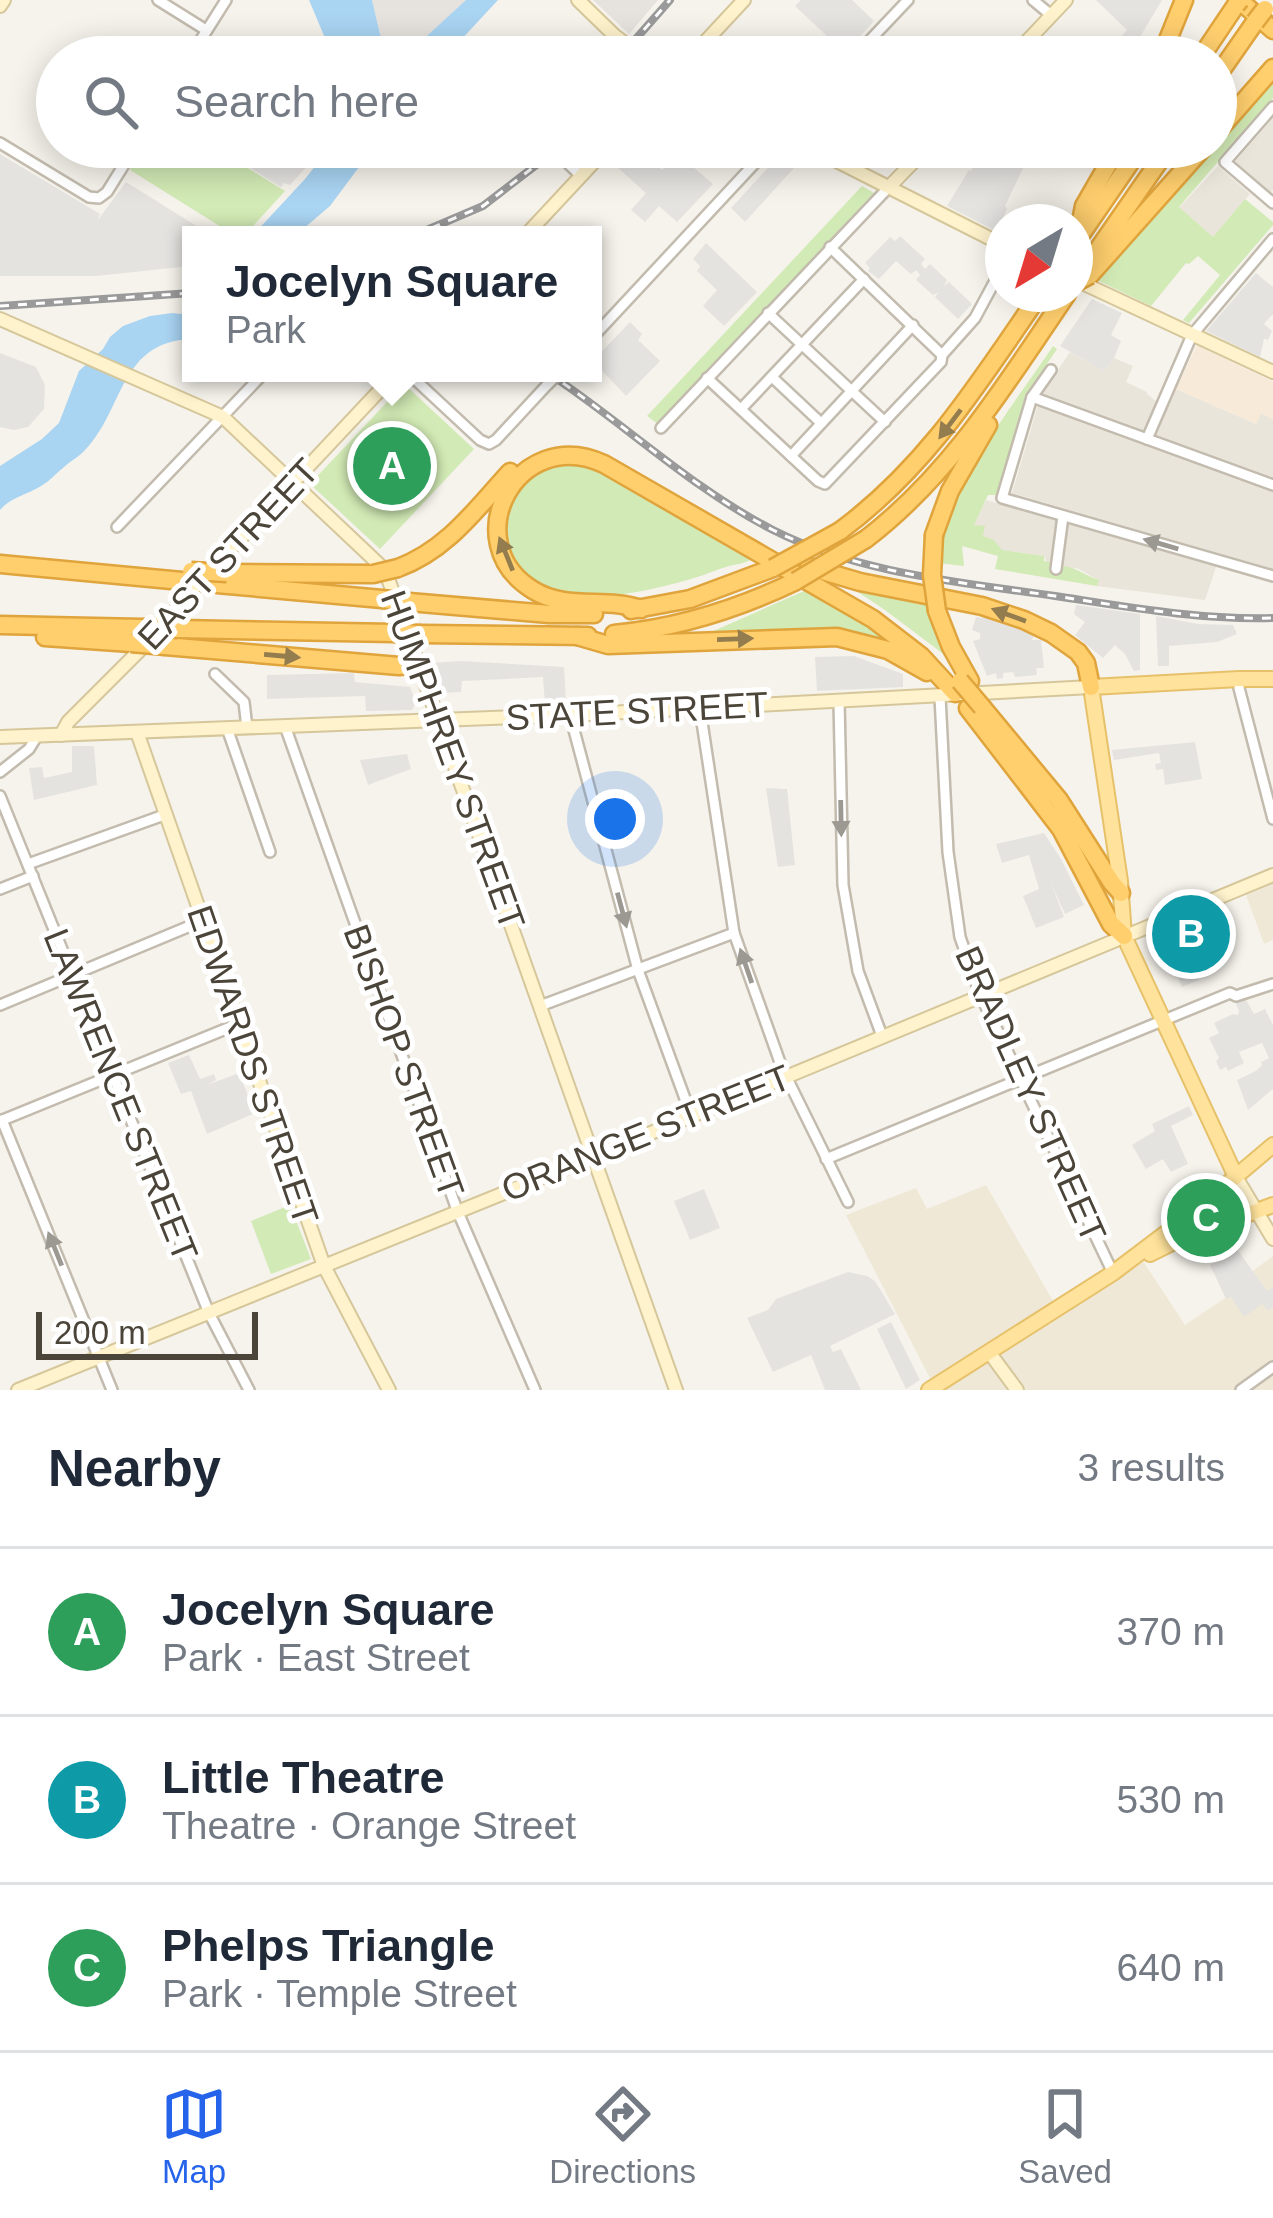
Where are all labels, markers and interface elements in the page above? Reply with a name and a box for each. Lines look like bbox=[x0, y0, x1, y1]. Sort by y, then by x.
search box bbox=[36, 36, 1237, 168]
icon: search bbox=[78, 69, 144, 135]
text: Search here bbox=[174, 76, 419, 127]
north arrow bbox=[985, 204, 1093, 312]
popup bbox=[182, 226, 602, 382]
text: Jocelyn Square bbox=[226, 256, 558, 307]
text: Park bbox=[226, 308, 306, 351]
one-way arrow bbox=[938, 408, 962, 439]
pin: A bbox=[353, 421, 431, 511]
street label: EAST STREET bbox=[129, 450, 327, 658]
one-way arrow bbox=[1142, 534, 1178, 552]
one-way arrow bbox=[495, 535, 514, 571]
street label: HUMPHREY STREET bbox=[373, 585, 533, 935]
one-way arrow bbox=[991, 605, 1027, 623]
one-way arrow bbox=[717, 630, 755, 649]
one-way arrow bbox=[264, 647, 301, 666]
street label: STATE STREET bbox=[505, 684, 769, 738]
your location bbox=[585, 789, 645, 849]
one-way arrow bbox=[832, 800, 851, 838]
pin: B bbox=[1152, 889, 1230, 979]
one-way arrow bbox=[614, 891, 633, 928]
street label: EDWARDS STREET bbox=[179, 900, 327, 1230]
street label: BISHOP STREET bbox=[336, 919, 472, 1203]
street label: LAWRENCE STREET bbox=[36, 923, 206, 1267]
street label: BRADLEY STREET bbox=[947, 940, 1115, 1248]
one-way arrow bbox=[736, 948, 754, 984]
street label: ORANGE STREET bbox=[496, 1056, 796, 1210]
pin: C bbox=[1167, 1173, 1245, 1263]
one-way arrow bbox=[45, 1231, 64, 1267]
scale bar bbox=[36, 1306, 258, 1359]
text: 200 m bbox=[54, 1314, 146, 1351]
text: Nearby bbox=[48, 1440, 221, 1497]
text: 3 results bbox=[1078, 1446, 1225, 1489]
text: Jocelyn Square bbox=[162, 1584, 495, 1635]
text: A bbox=[73, 1610, 101, 1653]
text: 370 m bbox=[1117, 1610, 1225, 1653]
text: Park · East Street bbox=[162, 1636, 470, 1679]
text: Little Theatre bbox=[162, 1752, 445, 1803]
text: B bbox=[73, 1778, 101, 1821]
text: 530 m bbox=[1117, 1778, 1225, 1821]
text: Theatre · Orange Street bbox=[162, 1804, 576, 1847]
text: Phelps Triangle bbox=[162, 1920, 495, 1971]
text: C bbox=[73, 1946, 101, 1989]
text: 640 m bbox=[1117, 1946, 1225, 1989]
text: Park · Temple Street bbox=[162, 1972, 517, 2015]
tab: Map bbox=[161, 2081, 227, 2191]
tab: Directions bbox=[549, 2081, 696, 2191]
tab: Saved bbox=[1018, 2081, 1112, 2191]

